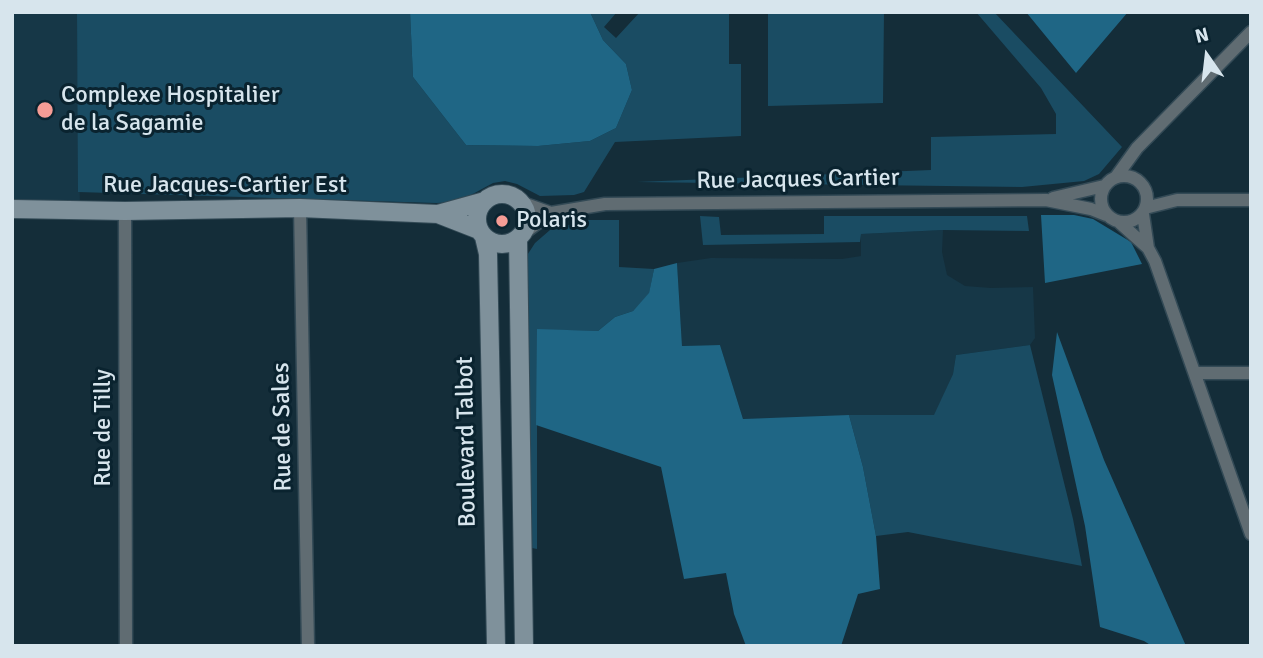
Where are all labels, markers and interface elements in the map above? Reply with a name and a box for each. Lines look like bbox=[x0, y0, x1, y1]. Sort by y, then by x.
north arrow bbox=[1172, 21, 1242, 91]
text: N bbox=[1193, 22, 1211, 49]
place label: Complexe Hospitalier de la Sagamie bbox=[61, 82, 279, 138]
marker: Complexe Hospitalier de la Sagamie bbox=[35, 100, 55, 120]
street label: Rue Jacques Cartier bbox=[696, 164, 900, 196]
street label: Rue Jacques-Cartier Est bbox=[103, 172, 347, 200]
place label: Polaris bbox=[516, 207, 587, 235]
marker: Polaris bbox=[494, 213, 510, 229]
street label: Boulevard Talbot bbox=[451, 356, 483, 528]
street label: Rue de Sales bbox=[267, 362, 299, 492]
street label: Rue de Tilly bbox=[90, 369, 118, 487]

